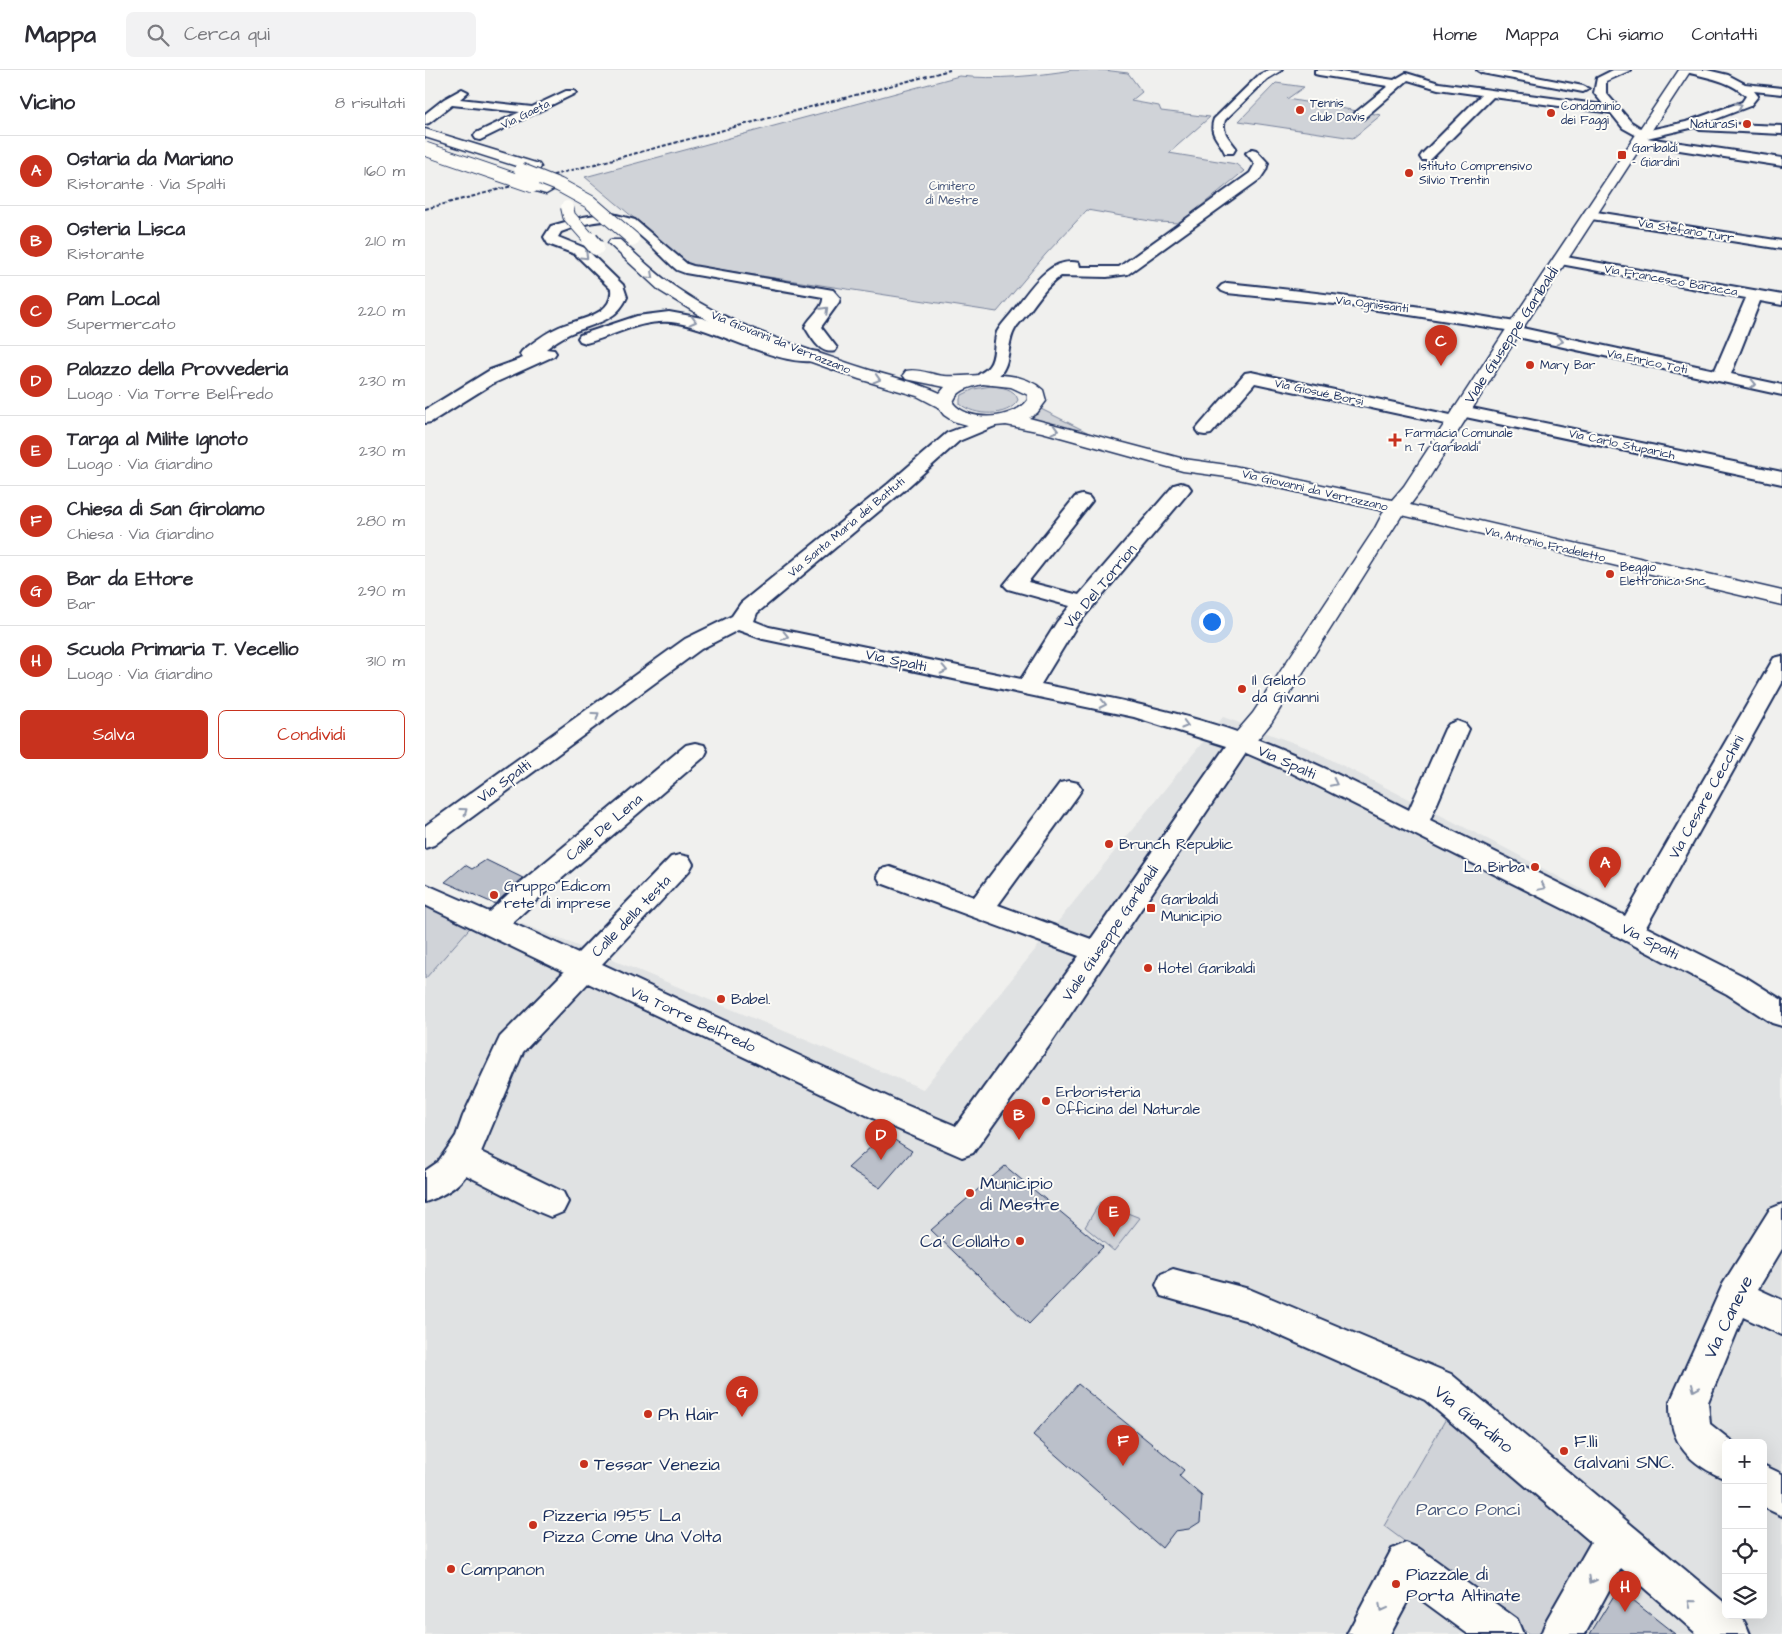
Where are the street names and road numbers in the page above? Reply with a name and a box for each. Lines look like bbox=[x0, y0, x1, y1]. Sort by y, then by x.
street label: Via Gaeta bbox=[498, 95, 552, 134]
street label: Via Stefano Turr bbox=[1637, 215, 1735, 247]
street label: Via Francesco Baracca bbox=[1603, 260, 1739, 301]
street label: Viale Giuseppe Garibaldi bbox=[1459, 262, 1564, 408]
street label: Via Ognissanti bbox=[1334, 292, 1409, 318]
street label: Via Giovanni da Verrazzano bbox=[708, 307, 853, 378]
street label: Via Enrico Toti bbox=[1605, 345, 1689, 378]
street label: Via Giosué Borsi bbox=[1273, 375, 1365, 410]
street label: Via Carlo Stuparich bbox=[1567, 425, 1677, 464]
street label: Via Giovanni da Verrazzano bbox=[1240, 465, 1390, 516]
street label: Via Santa Maria dei Battuti bbox=[784, 473, 908, 581]
street label: Via Antonio Fradeletto bbox=[1483, 522, 1607, 567]
street label: Via Del Torrion bbox=[1059, 539, 1142, 633]
street label: Via Spalti bbox=[864, 644, 929, 677]
street label: Via Cesare Cecchini bbox=[1664, 731, 1750, 863]
street label: Via Spalti bbox=[1254, 740, 1320, 785]
street label: Via Spalti bbox=[473, 754, 536, 808]
street label: Calle De Lena bbox=[561, 789, 648, 866]
street label: Viale Giuseppe Garibaldi bbox=[1057, 861, 1164, 1005]
street label: Calle della testa bbox=[587, 870, 676, 962]
street label: Via Spalti bbox=[1618, 918, 1683, 965]
street label: Via Torre Belfredo bbox=[627, 981, 760, 1058]
street label: Via Caneve bbox=[1697, 1271, 1760, 1363]
street label: Via Giardino bbox=[1429, 1380, 1519, 1459]

